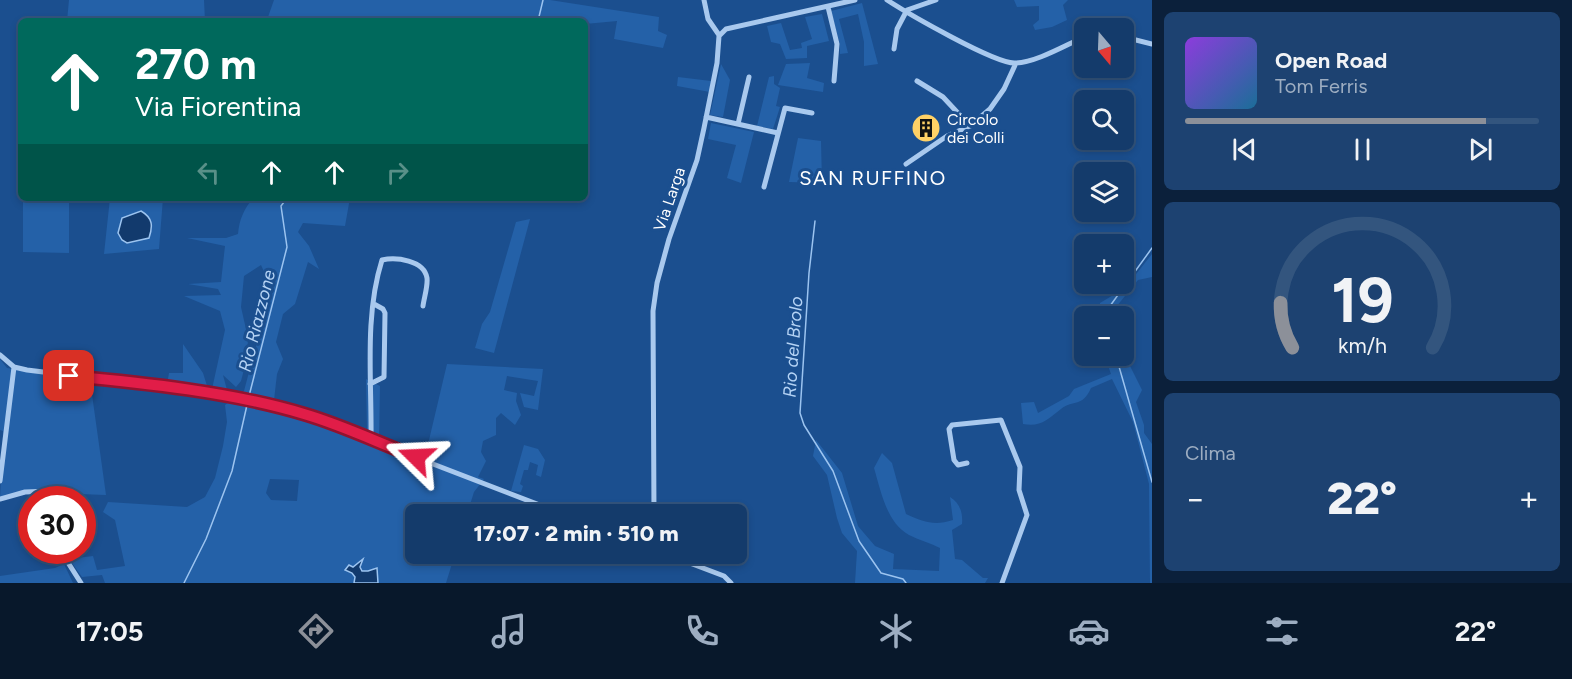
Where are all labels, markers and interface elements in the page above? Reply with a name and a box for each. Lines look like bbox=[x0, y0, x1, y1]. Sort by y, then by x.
north arrow bbox=[1074, 18, 1134, 78]
map controls bbox=[1074, 18, 1134, 366]
text: 270 m bbox=[135, 39, 257, 90]
icon: ahead bbox=[36, 42, 114, 120]
text: Open Road bbox=[1275, 47, 1387, 74]
text: Tom Ferris bbox=[1275, 74, 1368, 98]
text: Via Fiorentina bbox=[135, 90, 301, 123]
button: search bbox=[1074, 90, 1134, 150]
place label: Circolo dei Colli bbox=[947, 110, 1004, 147]
building icon: Circolo dei Colli bbox=[910, 112, 942, 144]
icon: previous bbox=[1228, 133, 1261, 166]
icon: pause bbox=[1346, 133, 1379, 166]
icon: next bbox=[1464, 133, 1497, 166]
icon: left bbox=[192, 156, 225, 189]
icon: ahead bbox=[255, 156, 288, 189]
icon: ahead bbox=[318, 156, 351, 189]
icon: right bbox=[381, 156, 414, 189]
button: layers bbox=[1074, 162, 1134, 222]
street label: Via Larga bbox=[650, 165, 689, 234]
district label: SAN RUFFINO bbox=[799, 166, 947, 190]
button: + bbox=[1074, 234, 1134, 294]
text: 19 bbox=[1331, 264, 1393, 339]
water label: Rio Riazzone bbox=[234, 268, 280, 374]
water label: Rio del Brolo bbox=[778, 296, 808, 398]
button: − bbox=[1074, 306, 1134, 366]
text: km/h bbox=[1338, 334, 1386, 359]
pin bbox=[43, 350, 94, 401]
icon: arrive bbox=[52, 359, 85, 392]
position arrow bbox=[384, 425, 448, 489]
text: Clima bbox=[1185, 441, 1236, 465]
text: 22° bbox=[1327, 471, 1397, 525]
text: − bbox=[1185, 479, 1206, 518]
text: + bbox=[1518, 479, 1539, 518]
speed limit sign: 30 bbox=[18, 486, 96, 564]
text: 17:07 · 2 min · 510 m bbox=[473, 520, 679, 547]
icon: directions bbox=[295, 610, 337, 652]
icon: music bbox=[488, 610, 530, 652]
icon: phone bbox=[681, 610, 723, 652]
icon: climate bbox=[875, 610, 917, 652]
icon: car bbox=[1068, 610, 1110, 652]
icon: filters bbox=[1261, 610, 1303, 652]
text: 17:05 bbox=[76, 615, 143, 648]
text: 22° bbox=[1455, 615, 1496, 648]

